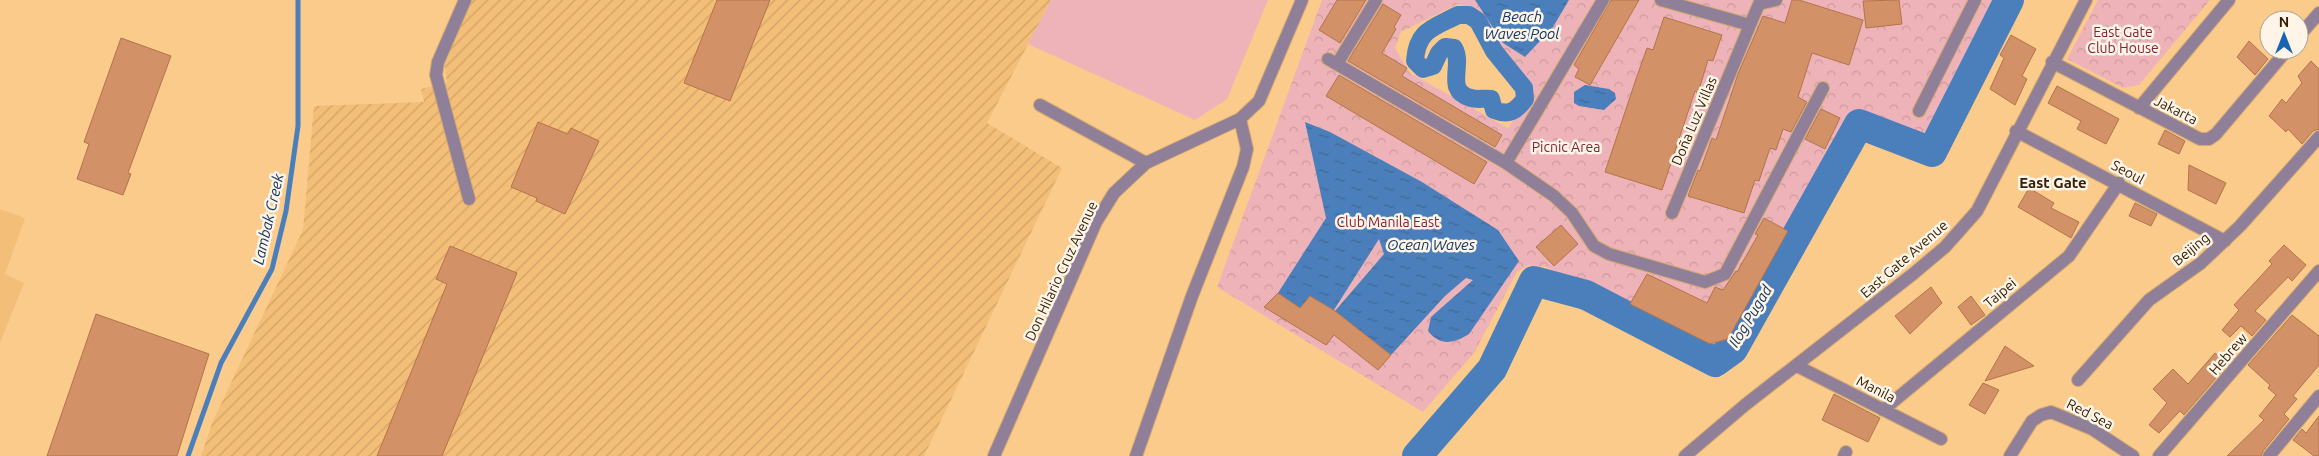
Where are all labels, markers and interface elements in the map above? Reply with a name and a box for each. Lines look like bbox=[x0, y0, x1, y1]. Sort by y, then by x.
water label: Beach Waves Pool bbox=[1485, 8, 1560, 42]
north arrow bbox=[2259, 10, 2309, 60]
text: N bbox=[2279, 14, 2289, 30]
park label: East Gate Club House bbox=[2087, 24, 2159, 56]
street label: Doña Luz Villas bbox=[1668, 74, 1720, 168]
street label: Jakarta bbox=[2152, 92, 2200, 128]
park label: Picnic Area bbox=[1532, 139, 1600, 155]
street label: Seoul bbox=[2109, 157, 2147, 187]
water label: Lambak Creek bbox=[249, 172, 287, 266]
district label: East Gate bbox=[2019, 174, 2087, 191]
street label: Don Hilario Cruz Avenue bbox=[1022, 199, 1100, 343]
park label: Club Manila East bbox=[1336, 214, 1440, 230]
street label: East Gate Avenue bbox=[1857, 217, 1951, 301]
street label: Beijing bbox=[2169, 229, 2213, 269]
water label: Ocean Waves bbox=[1387, 236, 1476, 253]
street label: Taipei bbox=[1981, 275, 2019, 311]
water label: Ilog Pugad bbox=[1725, 281, 1775, 350]
street label: Hebrew bbox=[2206, 330, 2250, 378]
street label: Manila bbox=[1854, 372, 1898, 406]
street label: Red Sea bbox=[2064, 396, 2116, 432]

